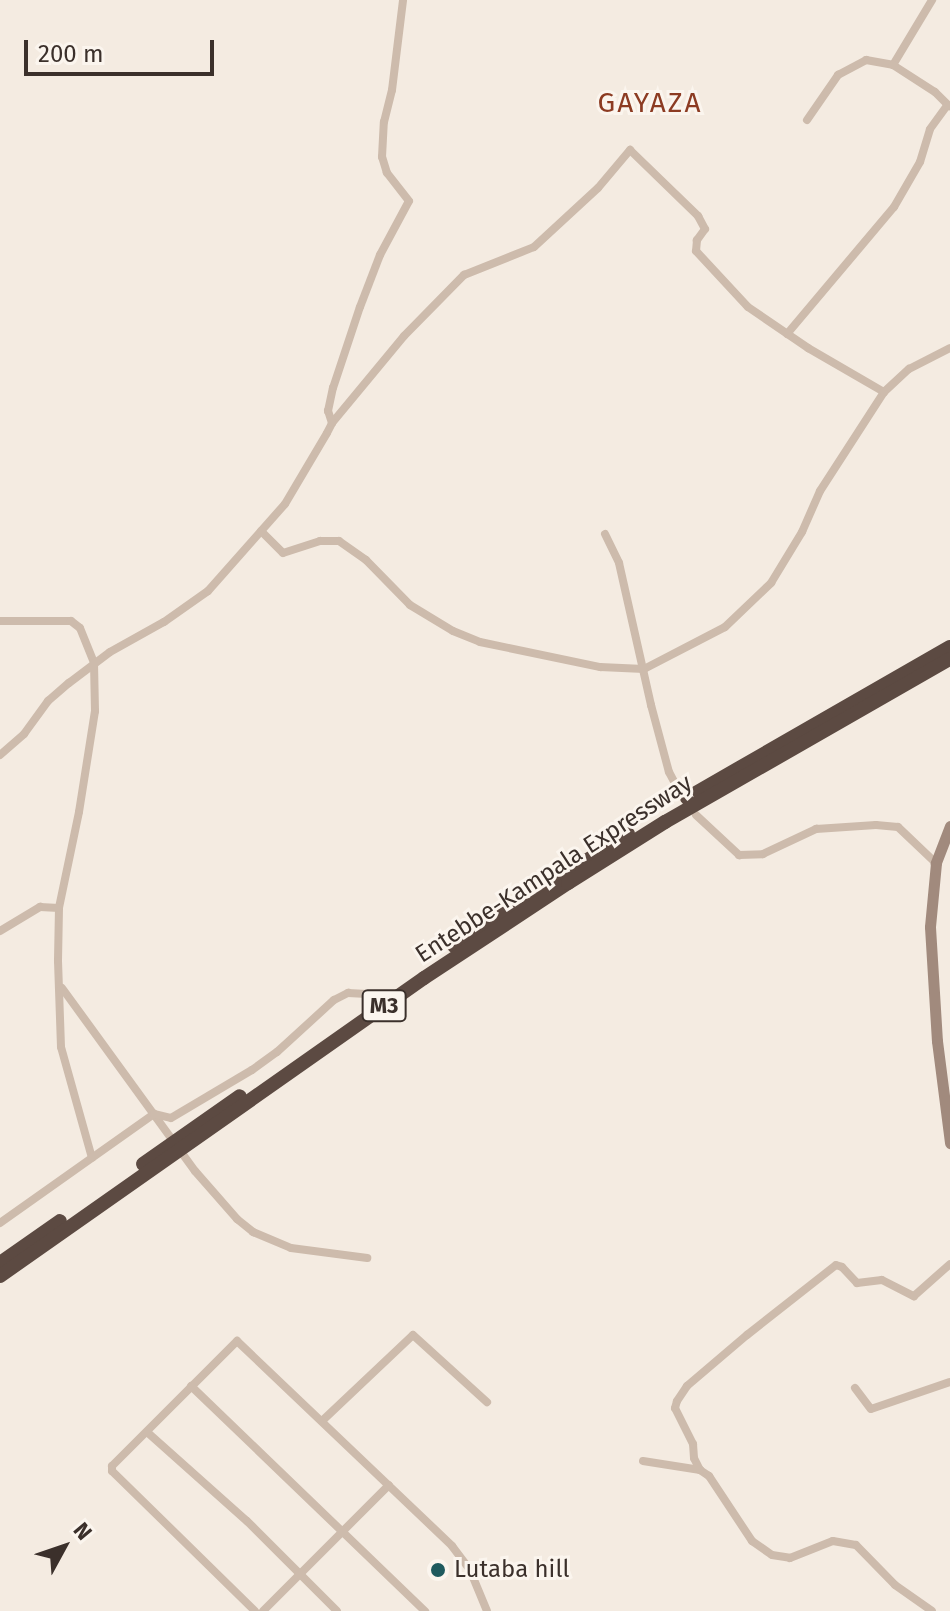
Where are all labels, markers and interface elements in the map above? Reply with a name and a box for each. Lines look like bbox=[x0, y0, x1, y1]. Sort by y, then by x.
scale bar bbox=[28, 24, 218, 74]
text: 200 m bbox=[38, 40, 104, 68]
district label: GAYAZA bbox=[597, 86, 703, 120]
street label: Entebbe-Kampala Expressway bbox=[410, 769, 698, 969]
road number: M3 bbox=[360, 988, 408, 1024]
north arrow bbox=[24, 1507, 104, 1587]
text: N bbox=[68, 1517, 98, 1546]
place label: Lutaba hill bbox=[454, 1556, 569, 1584]
marker: Lutaba hill bbox=[429, 1561, 447, 1579]

